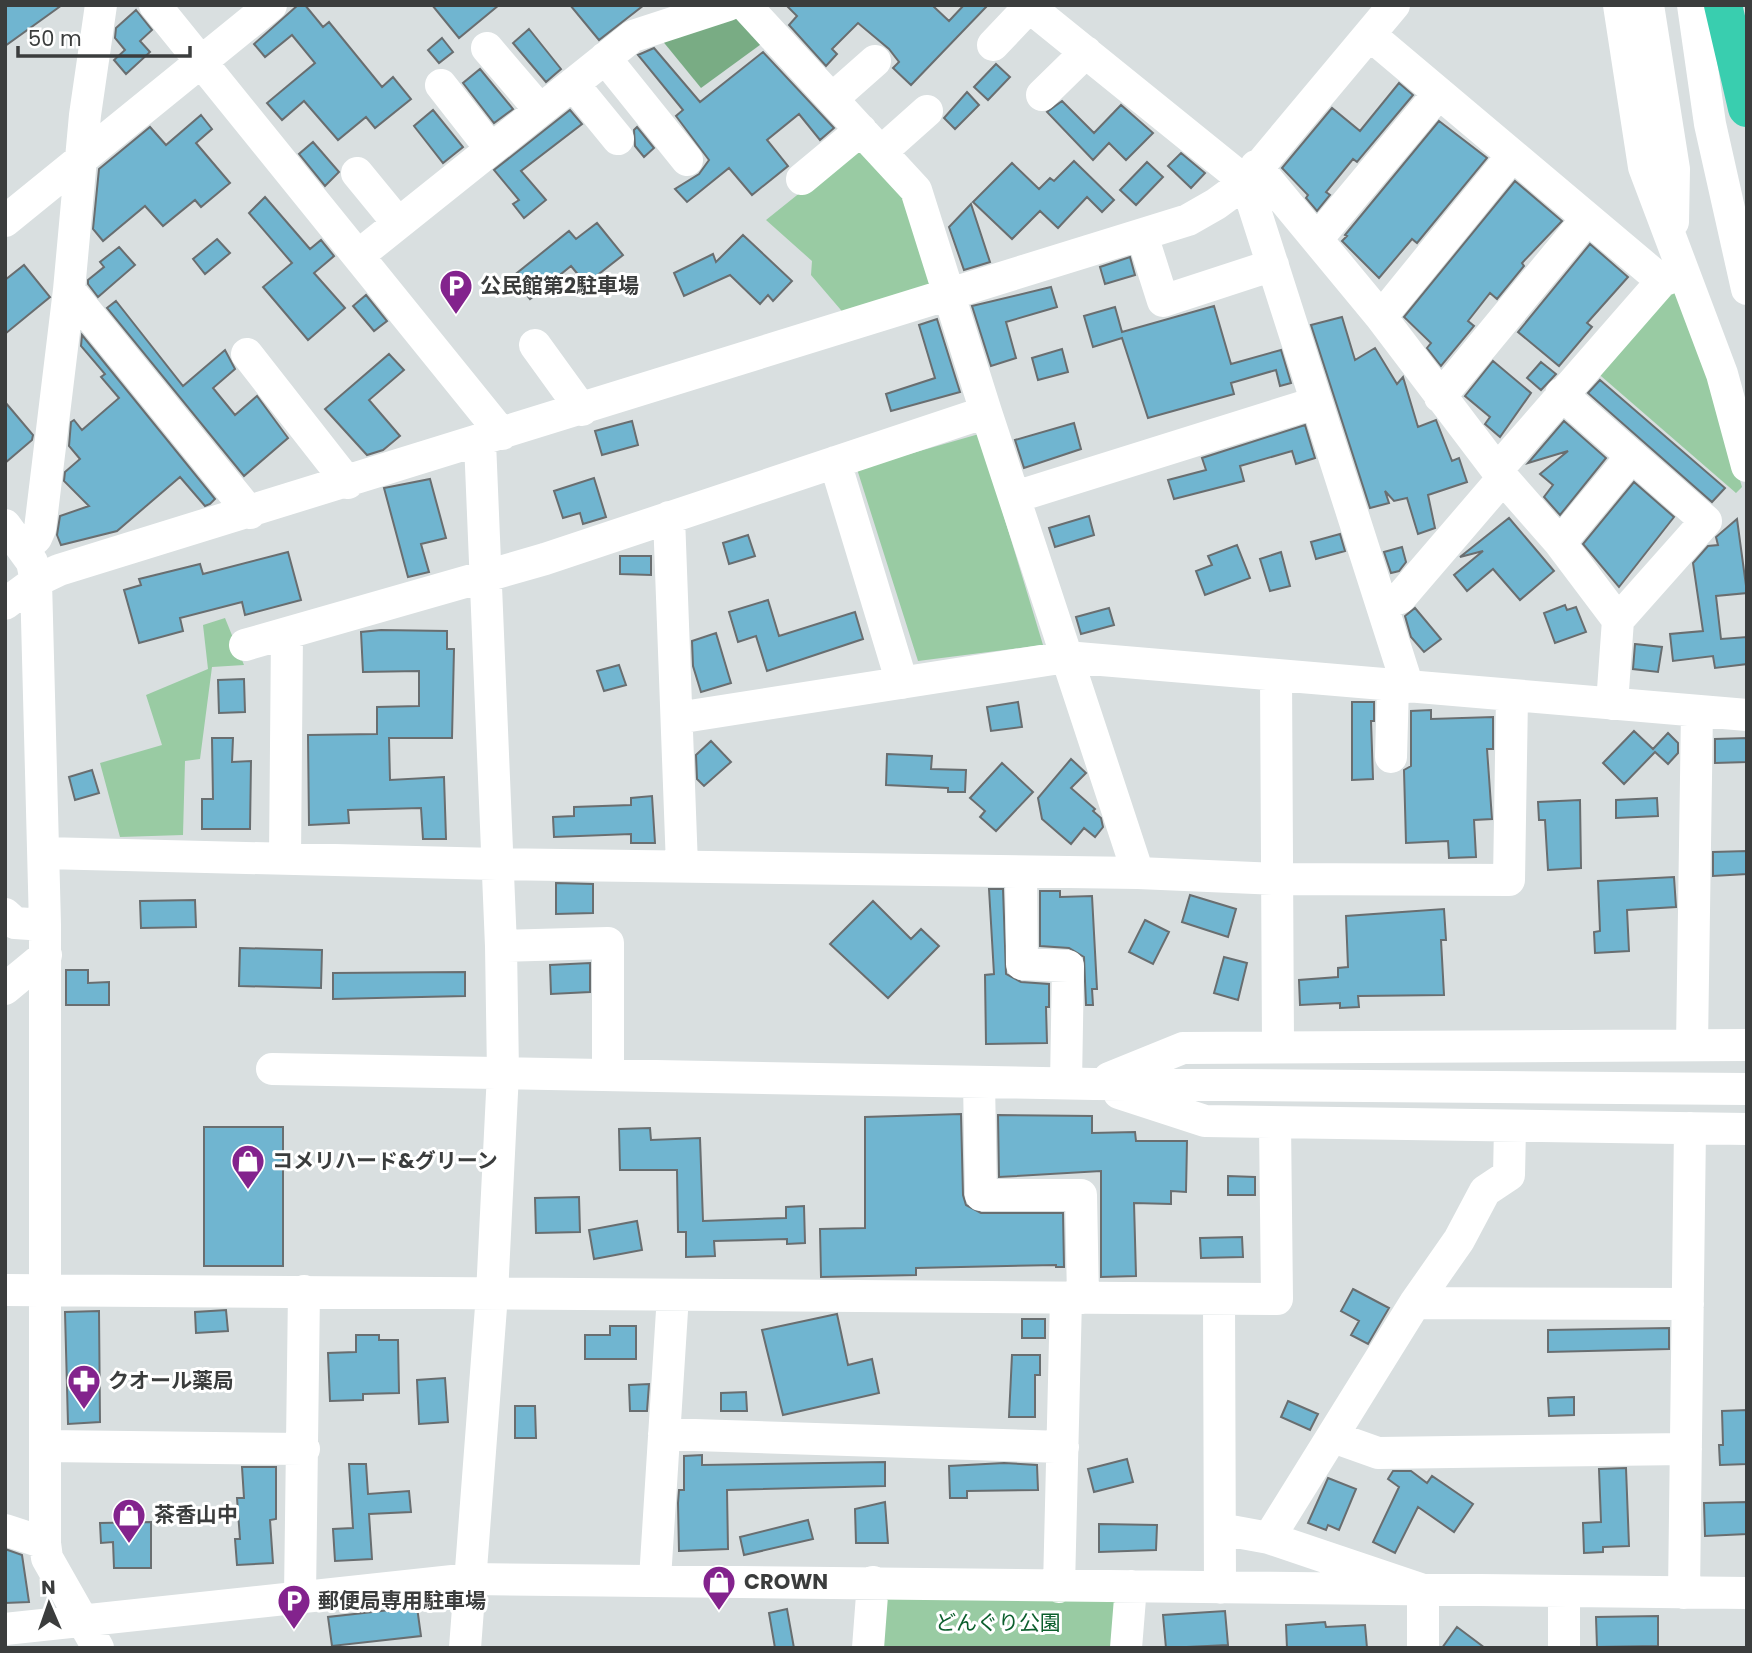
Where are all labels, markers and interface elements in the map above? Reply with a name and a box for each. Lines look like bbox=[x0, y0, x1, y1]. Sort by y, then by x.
scale bar bbox=[18, 14, 189, 58]
text: 50 m bbox=[28, 24, 82, 53]
parking icon: 公民館第2駐車場 bbox=[437, 267, 475, 316]
place label: 公民館第2駐車場 bbox=[480, 271, 639, 300]
shop icon: コメリハード&グリーン bbox=[229, 1142, 267, 1191]
place label: コメリハード&グリーン bbox=[272, 1146, 498, 1175]
pharmacy icon: クオール薬局 bbox=[65, 1362, 103, 1411]
place label: クオール薬局 bbox=[108, 1366, 234, 1395]
shop icon: 茶香山中 bbox=[110, 1496, 148, 1545]
place label: 茶香山中 bbox=[154, 1500, 238, 1529]
shop icon: CROWN bbox=[700, 1563, 738, 1612]
place label: CROWN bbox=[744, 1567, 828, 1596]
north arrow bbox=[14, 1569, 84, 1639]
text: N bbox=[41, 1574, 56, 1601]
parking icon: 郵便局専用駐車場 bbox=[275, 1582, 313, 1631]
place label: 郵便局専用駐車場 bbox=[318, 1586, 486, 1615]
park label: どんぐり公園 bbox=[935, 1608, 1061, 1637]

